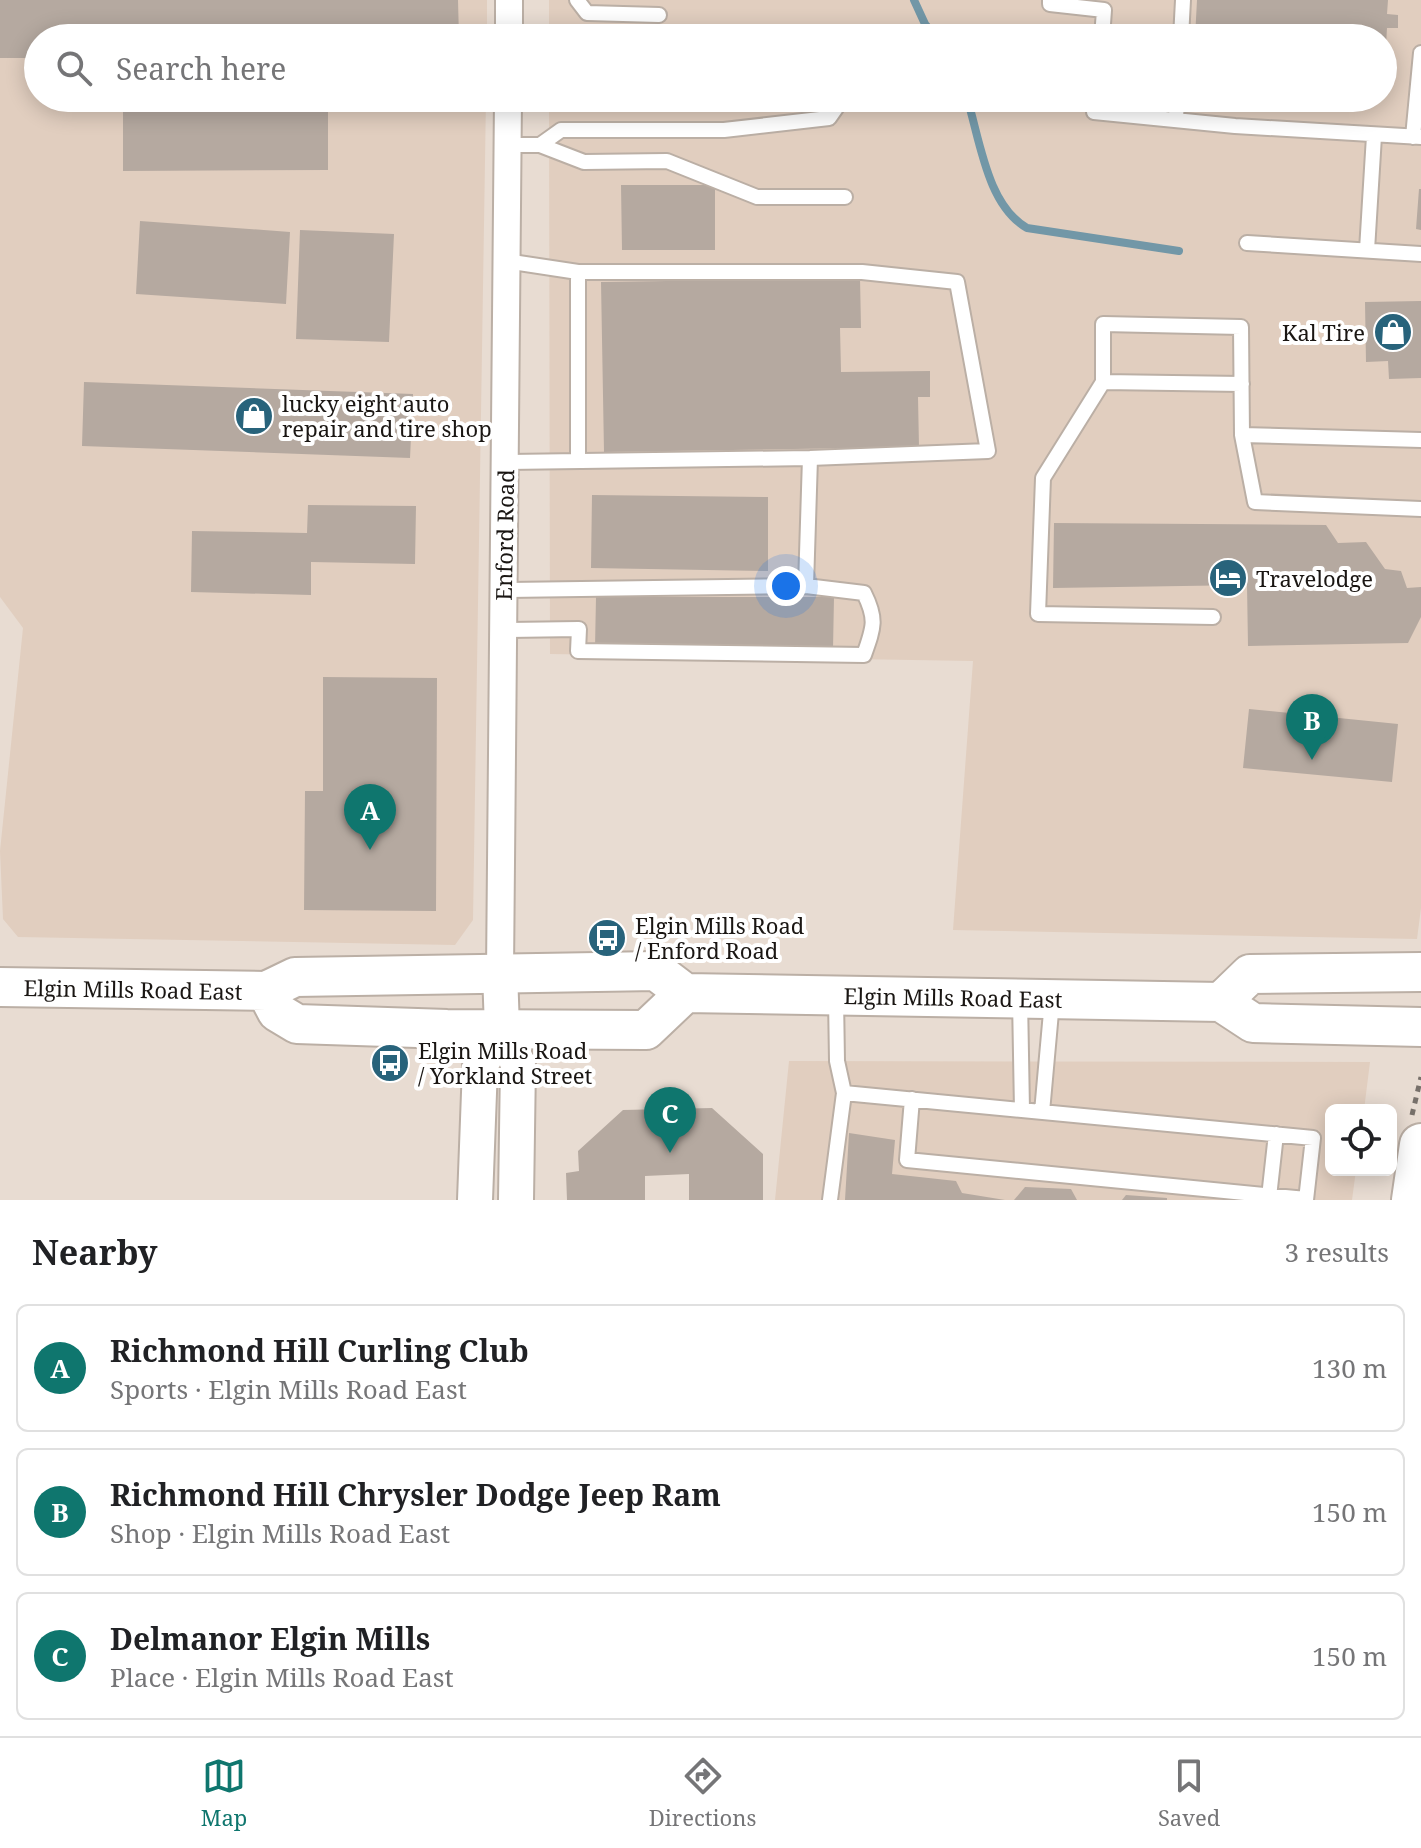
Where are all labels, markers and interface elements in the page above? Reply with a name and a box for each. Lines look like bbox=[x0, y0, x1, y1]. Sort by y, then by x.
search box bbox=[24, 24, 1397, 112]
icon: search bbox=[52, 46, 96, 90]
text: Search here bbox=[116, 48, 286, 89]
shop icon: Kal Tire bbox=[1372, 311, 1414, 353]
place label: Kal Tire bbox=[1282, 317, 1365, 347]
place label: lucky eight auto repair and tire shop bbox=[282, 388, 492, 443]
shop icon: lucky eight auto repair and tire shop bbox=[233, 395, 275, 437]
street label: Enford Road bbox=[488, 469, 520, 601]
hotel icon: Travelodge bbox=[1207, 557, 1249, 599]
place label: Travelodge bbox=[1256, 563, 1373, 593]
your location bbox=[766, 566, 806, 606]
pin: B bbox=[1286, 694, 1338, 760]
pin: A bbox=[344, 784, 396, 850]
place label: Elgin Mills Road / Enford Road bbox=[635, 910, 805, 965]
bus stop icon: Elgin Mills Road / Enford Road bbox=[586, 917, 628, 959]
street label: Elgin Mills Road East bbox=[23, 972, 243, 1006]
street label: Elgin Mills Road East bbox=[843, 980, 1063, 1014]
place label: Elgin Mills Road / Yorkland Street bbox=[418, 1035, 592, 1090]
bus stop icon: Elgin Mills Road / Yorkland Street bbox=[369, 1042, 411, 1084]
pin: C bbox=[644, 1087, 696, 1153]
map controls bbox=[1325, 1104, 1397, 1176]
button: locate bbox=[1325, 1104, 1397, 1176]
text: Nearby bbox=[32, 1229, 158, 1275]
text: 3 results bbox=[1284, 1234, 1389, 1270]
text: Richmond Hill Curling Club bbox=[110, 1330, 529, 1371]
text: A bbox=[50, 1350, 70, 1386]
text: 130 m bbox=[1312, 1350, 1387, 1386]
text: Sports · Elgin Mills Road East bbox=[110, 1371, 467, 1407]
text: Richmond Hill Chrysler Dodge Jeep Ram bbox=[110, 1474, 721, 1515]
text: B bbox=[51, 1494, 69, 1530]
text: 150 m bbox=[1312, 1494, 1387, 1530]
text: Shop · Elgin Mills Road East bbox=[110, 1515, 450, 1551]
text: Delmanor Elgin Mills bbox=[110, 1618, 430, 1659]
text: C bbox=[51, 1638, 69, 1674]
text: 150 m bbox=[1312, 1638, 1387, 1674]
text: Place · Elgin Mills Road East bbox=[110, 1659, 454, 1695]
tab: Map bbox=[201, 1754, 247, 1832]
tab: Directions bbox=[649, 1754, 756, 1832]
tab: Saved bbox=[1158, 1754, 1220, 1832]

